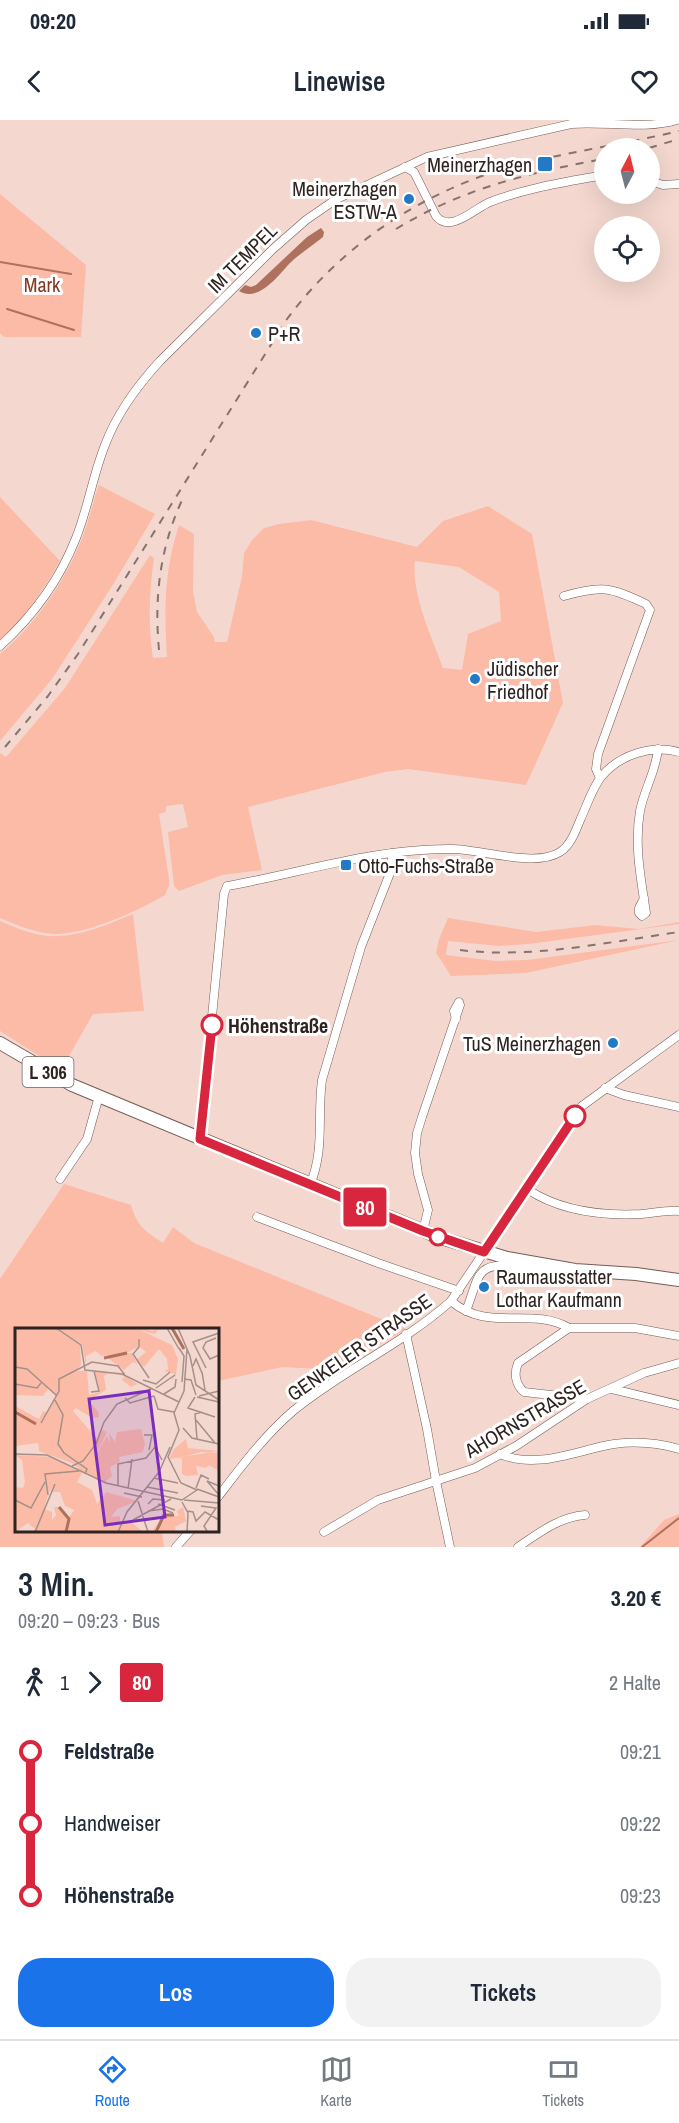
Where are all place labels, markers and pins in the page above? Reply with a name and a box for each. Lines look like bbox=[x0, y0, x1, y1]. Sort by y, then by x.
place label: Meinerzhagen bbox=[427, 151, 532, 178]
marker: Meinerzhagen bbox=[536, 155, 554, 173]
place label: Meinerzhagen ESTW-A bbox=[292, 175, 397, 225]
marker: Meinerzhagen ESTW-A bbox=[402, 192, 416, 206]
place label: P+R bbox=[268, 320, 301, 347]
marker: P+R bbox=[249, 326, 263, 340]
place label: Jüdischer Friedhof bbox=[487, 655, 559, 705]
marker: Jüdischer Friedhof bbox=[468, 672, 482, 686]
place label: Otto-Fuchs-Straße bbox=[358, 852, 494, 879]
marker: Otto-Fuchs-Straße bbox=[339, 858, 353, 872]
place label: Höhenstraße bbox=[228, 1012, 328, 1039]
marker: Höhenstraße bbox=[201, 1014, 223, 1036]
place label: TuS Meinerzhagen bbox=[463, 1030, 601, 1057]
marker: TuS Meinerzhagen bbox=[606, 1036, 620, 1050]
unlabelled marker bbox=[564, 1105, 586, 1127]
unlabelled marker bbox=[429, 1228, 447, 1246]
place label: Raumausstatter Lothar Kaufmann bbox=[496, 1263, 622, 1313]
marker: Raumausstatter Lothar Kaufmann bbox=[477, 1280, 491, 1294]

